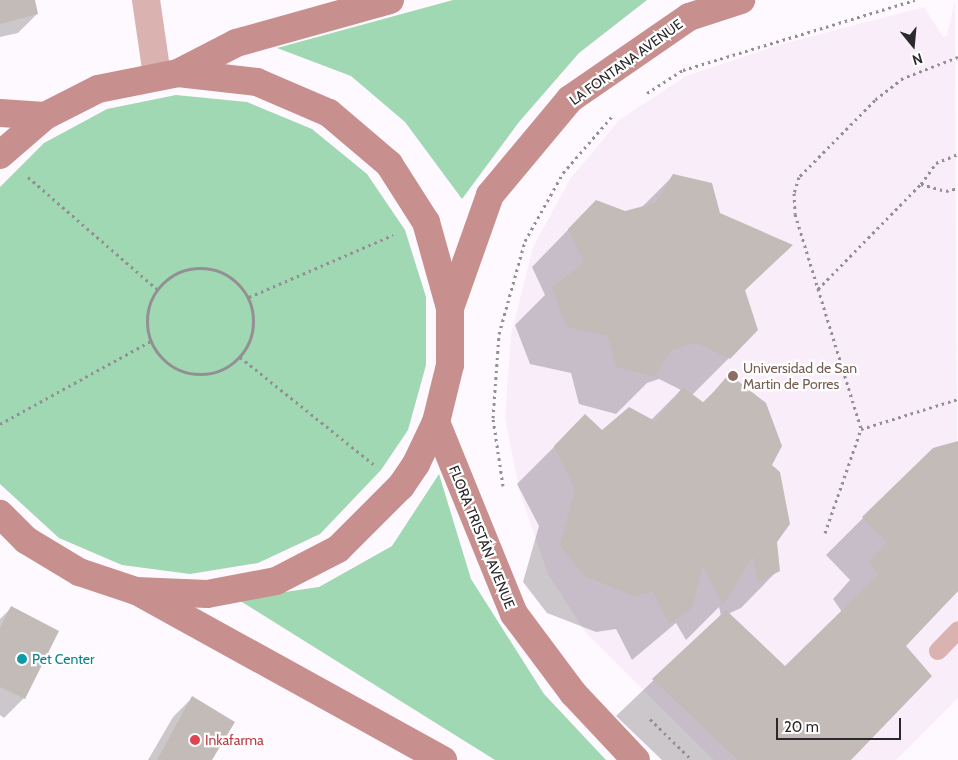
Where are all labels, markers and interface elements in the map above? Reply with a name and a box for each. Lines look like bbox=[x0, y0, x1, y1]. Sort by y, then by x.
street label: LA FONTANA AVENUE bbox=[566, 15, 686, 109]
north arrow bbox=[888, 20, 938, 70]
text: N bbox=[910, 49, 925, 69]
place label: Universidad de San Martin de Porres bbox=[743, 360, 857, 392]
marker: Universidad de San Martin de Porres bbox=[727, 370, 739, 382]
street label: FLORA TRISTÁN AVENUE bbox=[446, 463, 518, 611]
place label: Pet Center bbox=[32, 651, 94, 667]
marker: Pet Center bbox=[16, 653, 28, 665]
scale bar bbox=[778, 708, 903, 740]
text: 20 m bbox=[784, 718, 819, 736]
place label: Inkafarma bbox=[205, 732, 264, 748]
marker: Inkafarma bbox=[189, 734, 201, 746]

